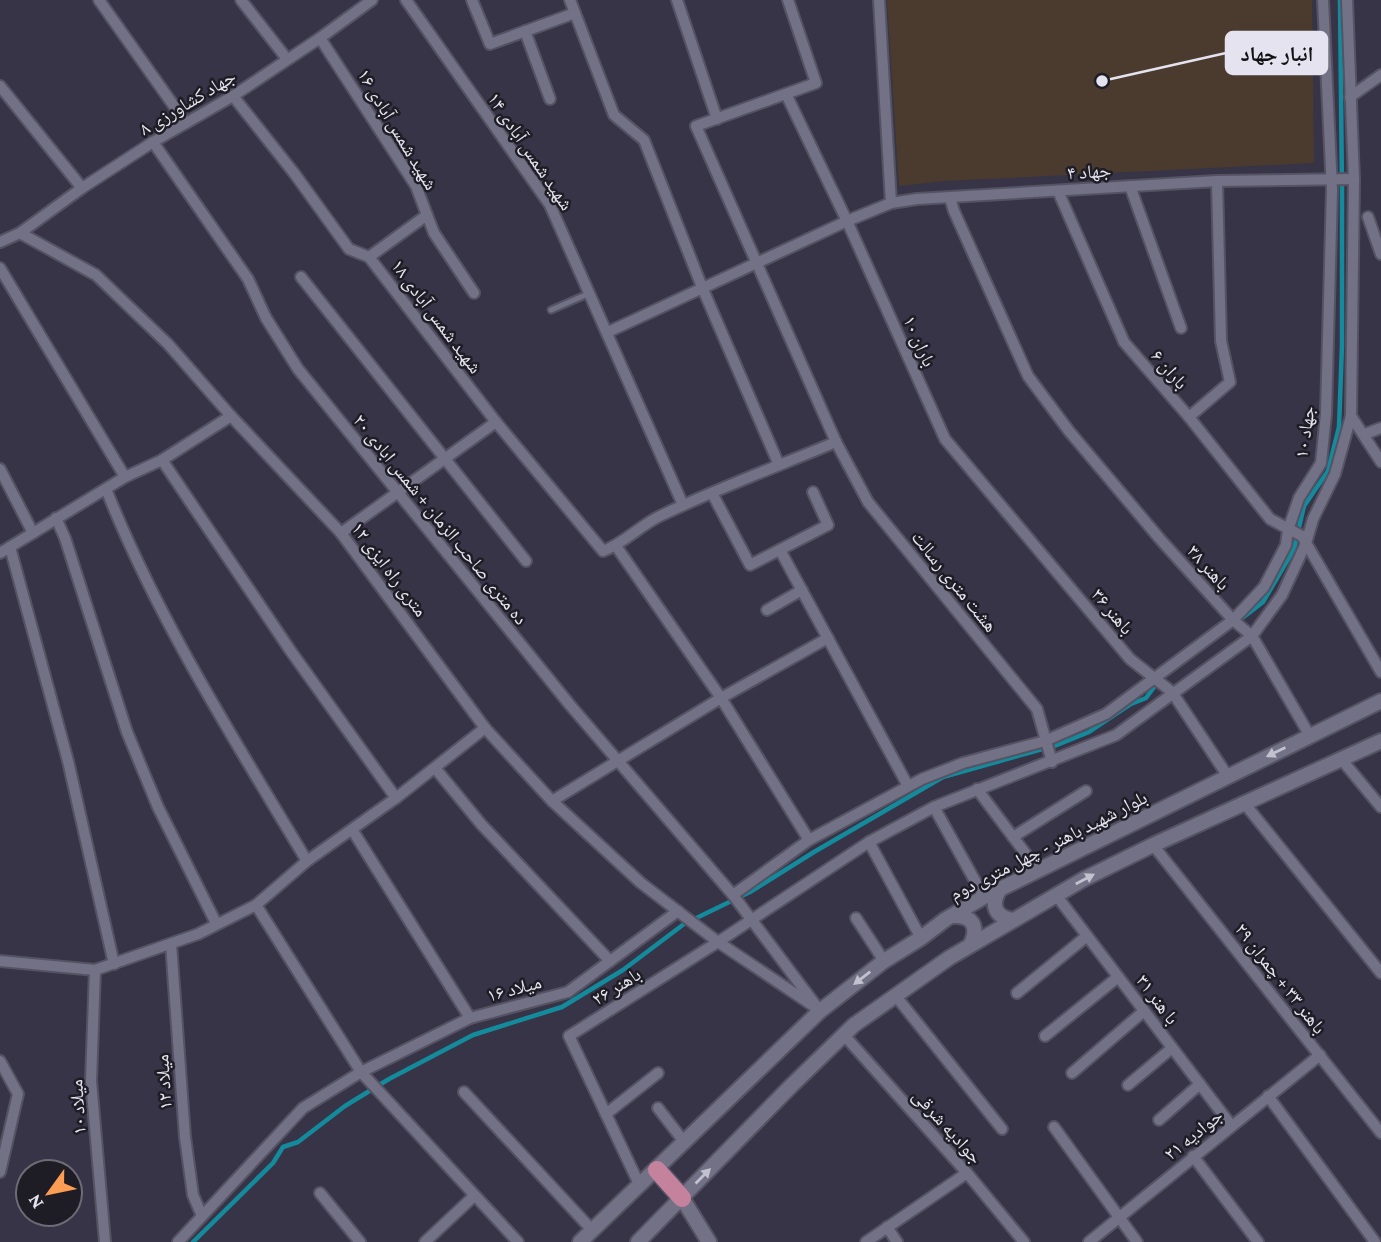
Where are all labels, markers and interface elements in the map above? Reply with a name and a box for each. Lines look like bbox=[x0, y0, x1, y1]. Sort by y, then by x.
callout: انبار جهاد bbox=[1226, 32, 1327, 74]
text: انبار جهاد bbox=[1240, 42, 1314, 66]
street label: شهید شمس آبادی ۱۶ bbox=[352, 65, 442, 194]
street label: جهاد کشاورزی ۸ bbox=[135, 66, 240, 140]
street label: شهید شمس آبادی ۱۴ bbox=[483, 89, 578, 215]
street label: جهاد ۴ bbox=[1066, 159, 1112, 185]
street label: شهید شمس آبادی ۱۸ bbox=[386, 255, 486, 378]
street label: باران ۱۰ bbox=[898, 312, 940, 370]
street label: باران ۶ bbox=[1146, 345, 1192, 394]
street label: جهاد ۱۰ bbox=[1290, 405, 1320, 460]
street label: ده متری صاحب الزمان + شمس ابادی ۲۰ bbox=[348, 410, 532, 629]
street label: ۱۲ متری راه ایزی bbox=[346, 518, 432, 621]
street label: هشت متری رسالت bbox=[907, 527, 1002, 637]
street label: باهنر ۳۸ bbox=[1182, 540, 1234, 595]
street label: باهنر ۳۶ bbox=[1087, 584, 1138, 639]
one-way arrow bbox=[1265, 747, 1286, 758]
street label: بلوار شهید باهنر - چهل متری دوم bbox=[946, 786, 1152, 907]
one-way arrow bbox=[1076, 873, 1095, 885]
street label: باهنر ۳۳ + چمران ۲۹ bbox=[1230, 919, 1330, 1038]
street label: باهنر ۲۶ bbox=[588, 963, 645, 1010]
street label: با هنر ۳۱ bbox=[1131, 970, 1183, 1029]
street label: میلاد ۱۶ bbox=[485, 971, 544, 1006]
one-way arrow bbox=[853, 971, 871, 985]
street label: میلاد ۱۲ bbox=[151, 1053, 176, 1110]
street label: میلاد ۱۰ bbox=[65, 1078, 90, 1135]
street label: جوادیه شرقی bbox=[908, 1085, 987, 1169]
street label: جوادیه ۲۱ bbox=[1160, 1104, 1227, 1165]
north arrow bbox=[14, 1158, 84, 1228]
one-way arrow bbox=[694, 1169, 711, 1185]
text: N bbox=[23, 1191, 47, 1213]

